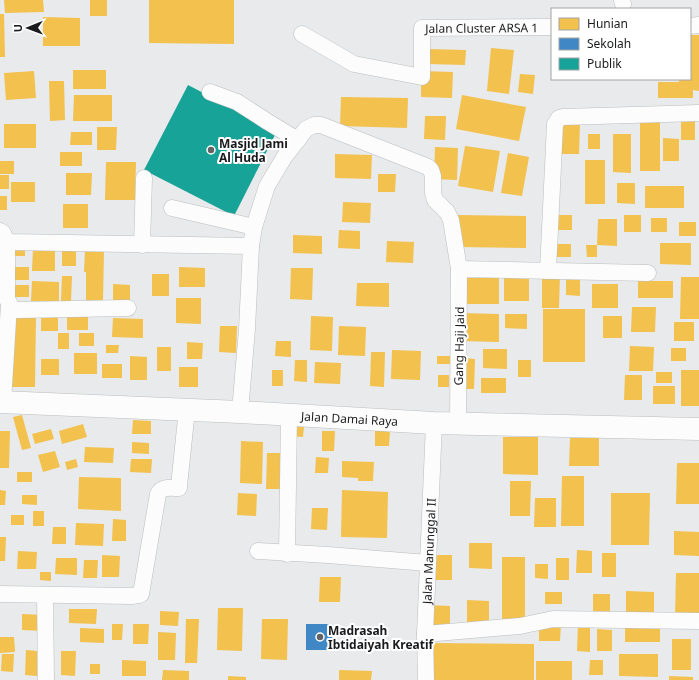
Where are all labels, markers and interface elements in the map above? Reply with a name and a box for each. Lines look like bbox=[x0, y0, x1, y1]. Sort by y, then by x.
north arrow bbox=[8, 8, 48, 48]
legend bbox=[551, 8, 691, 80]
text: Hunian bbox=[587, 15, 628, 32]
street label: Jalan Cluster ARSA 1 bbox=[424, 19, 538, 36]
text: U bbox=[10, 24, 25, 32]
text: Sekolah bbox=[587, 35, 631, 52]
text: Publik bbox=[587, 55, 622, 72]
place label: Masjid Jami Al Huda bbox=[219, 135, 288, 166]
marker: Masjid Jami Al Huda bbox=[206, 145, 216, 155]
street label: Gang Haji Jaid bbox=[450, 306, 468, 386]
street label: Jalan Damai Raya bbox=[300, 407, 399, 429]
street label: Jalan Manunggal II bbox=[418, 498, 439, 606]
place label: Madrasah Ibtidaiyah Kreatif bbox=[328, 622, 435, 653]
marker: Madrasah Ibtidaiyah Kreatif bbox=[315, 632, 325, 642]

